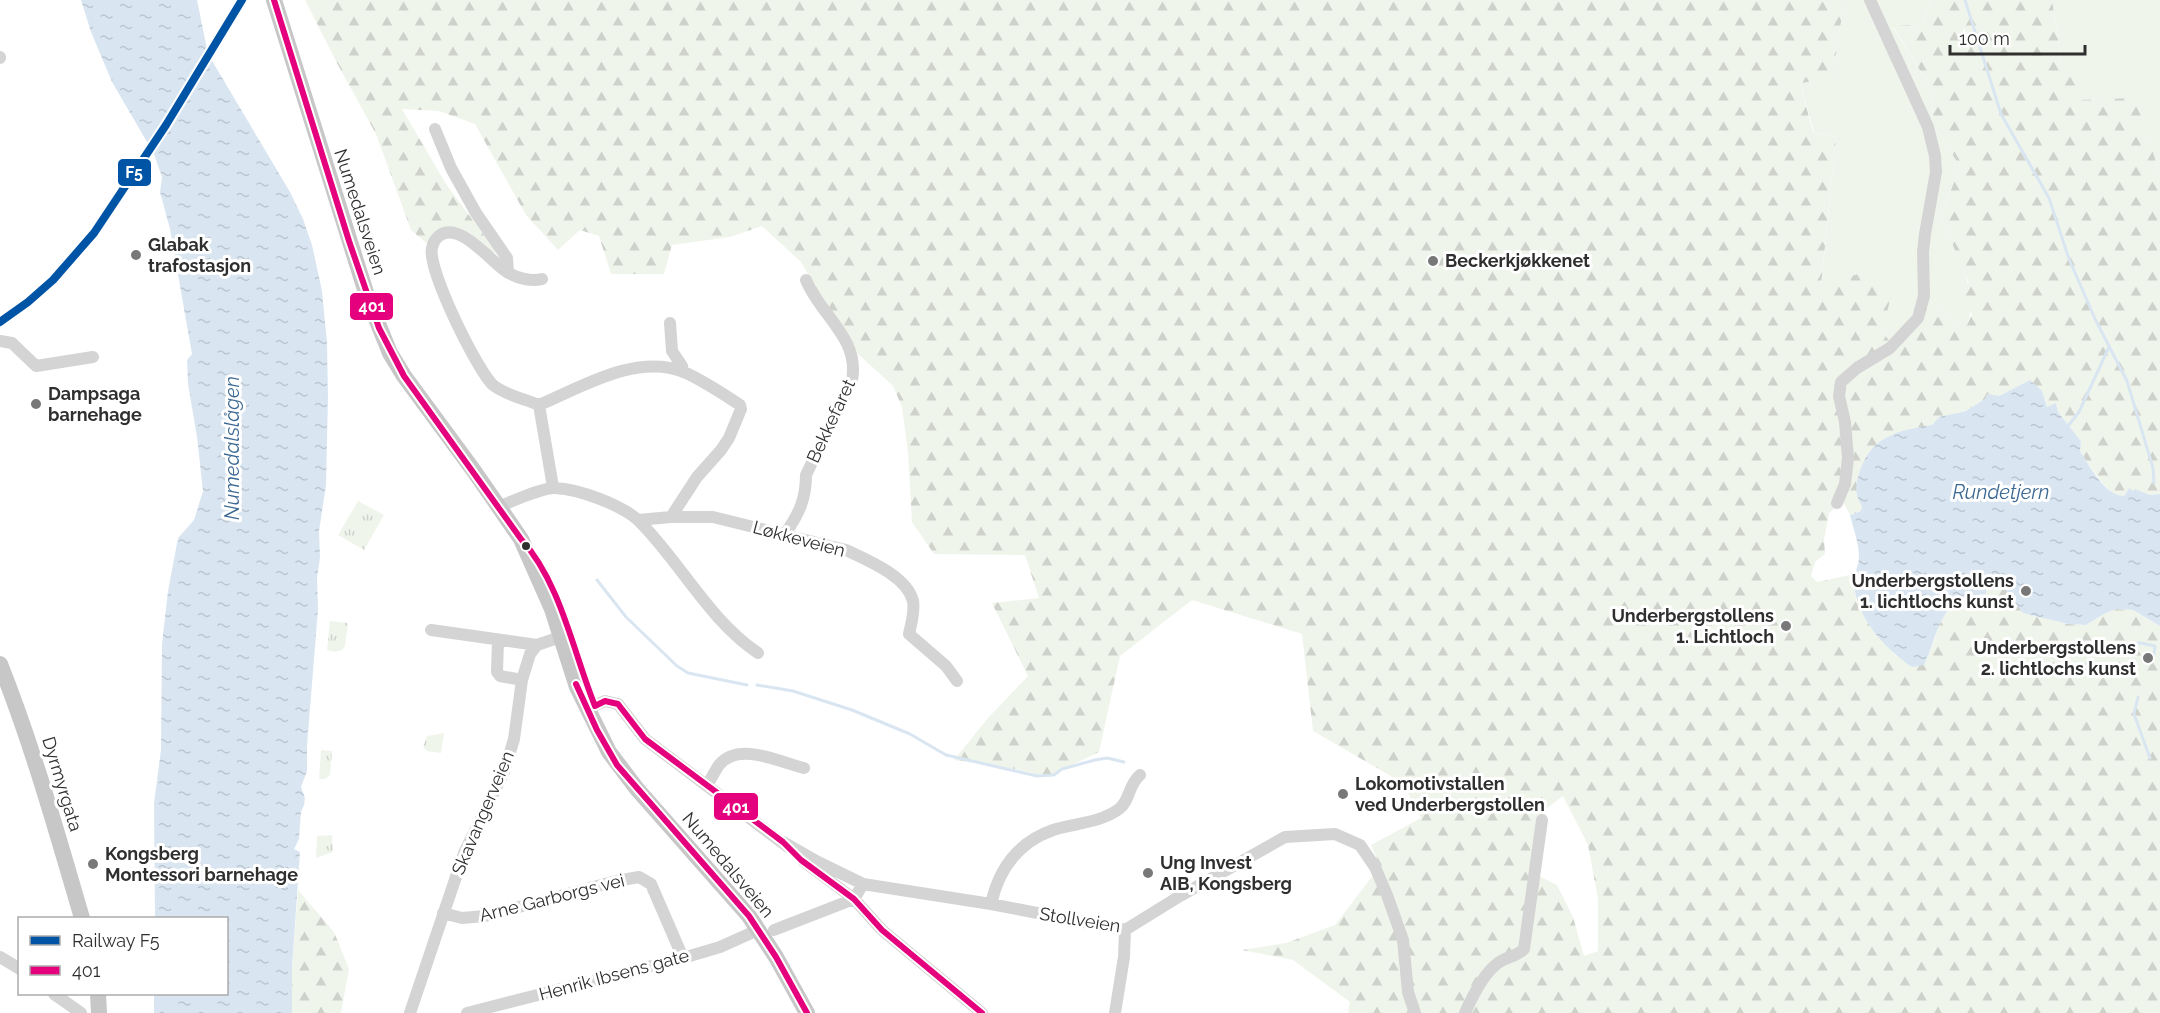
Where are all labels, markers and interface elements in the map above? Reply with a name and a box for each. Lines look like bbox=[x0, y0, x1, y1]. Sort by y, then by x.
scale bar bbox=[1950, 18, 2085, 56]
text: 100 m bbox=[1959, 28, 2010, 49]
street label: Numedalsveien bbox=[330, 146, 391, 277]
line badge: F5 bbox=[117, 158, 152, 187]
text: F5 bbox=[125, 163, 143, 182]
place label: Glabak trafostasjon bbox=[148, 234, 251, 276]
marker: Glabak trafostasjon bbox=[129, 248, 143, 262]
place label: Beckerkjøkkenet bbox=[1445, 250, 1590, 271]
marker: Beckerkjøkkenet bbox=[1426, 254, 1440, 268]
line badge: 401 bbox=[349, 292, 394, 321]
text: 401 bbox=[359, 297, 386, 316]
water label: Numedalslågen bbox=[220, 376, 244, 520]
street label: Bekkefaret bbox=[802, 376, 859, 466]
place label: Dampsaga barnehage bbox=[48, 383, 142, 425]
marker: Dampsaga barnehage bbox=[29, 397, 43, 411]
water label: Rundetjern bbox=[1952, 480, 2050, 504]
street label: Løkkeveien bbox=[751, 516, 848, 561]
unlabelled marker bbox=[520, 540, 532, 552]
place label: Underbergstollens 1. lichtlochs kunst bbox=[1851, 570, 2014, 612]
marker: Underbergstollens 1. lichtlochs kunst bbox=[2019, 584, 2033, 598]
place label: Underbergstollens 1. Lichtloch bbox=[1611, 605, 1774, 647]
marker: Underbergstollens 1. Lichtloch bbox=[1779, 619, 1793, 633]
place label: Underbergstollens 2. lichtlochs kunst bbox=[1973, 637, 2136, 679]
marker: Underbergstollens 2. lichtlochs kunst bbox=[2141, 651, 2155, 665]
street label: Dyrmyrgata bbox=[38, 734, 87, 834]
street label: Skavangerveien bbox=[447, 748, 518, 878]
place label: Lokomotivstallen ved Underbergstollen bbox=[1355, 773, 1545, 815]
marker: Lokomotivstallen ved Underbergstollen bbox=[1336, 787, 1350, 801]
line badge: 401 bbox=[713, 792, 759, 821]
text: 401 bbox=[723, 798, 750, 817]
street label: Numedalsveien bbox=[678, 808, 779, 922]
place label: Kongsberg Montessori barnehage bbox=[105, 843, 298, 885]
place label: Ung Invest AIB, Kongsberg bbox=[1160, 852, 1292, 894]
marker: Kongsberg Montessori barnehage bbox=[86, 857, 100, 871]
marker: Ung Invest AIB, Kongsberg bbox=[1141, 866, 1155, 880]
street label: Arne Garborgs vei bbox=[477, 869, 627, 926]
street label: Stollveien bbox=[1038, 903, 1122, 936]
legend bbox=[18, 917, 228, 995]
text: Railway F5 bbox=[72, 930, 160, 951]
street label: Henrik Ibsens gate bbox=[537, 944, 692, 1005]
text: 401 bbox=[72, 960, 101, 981]

